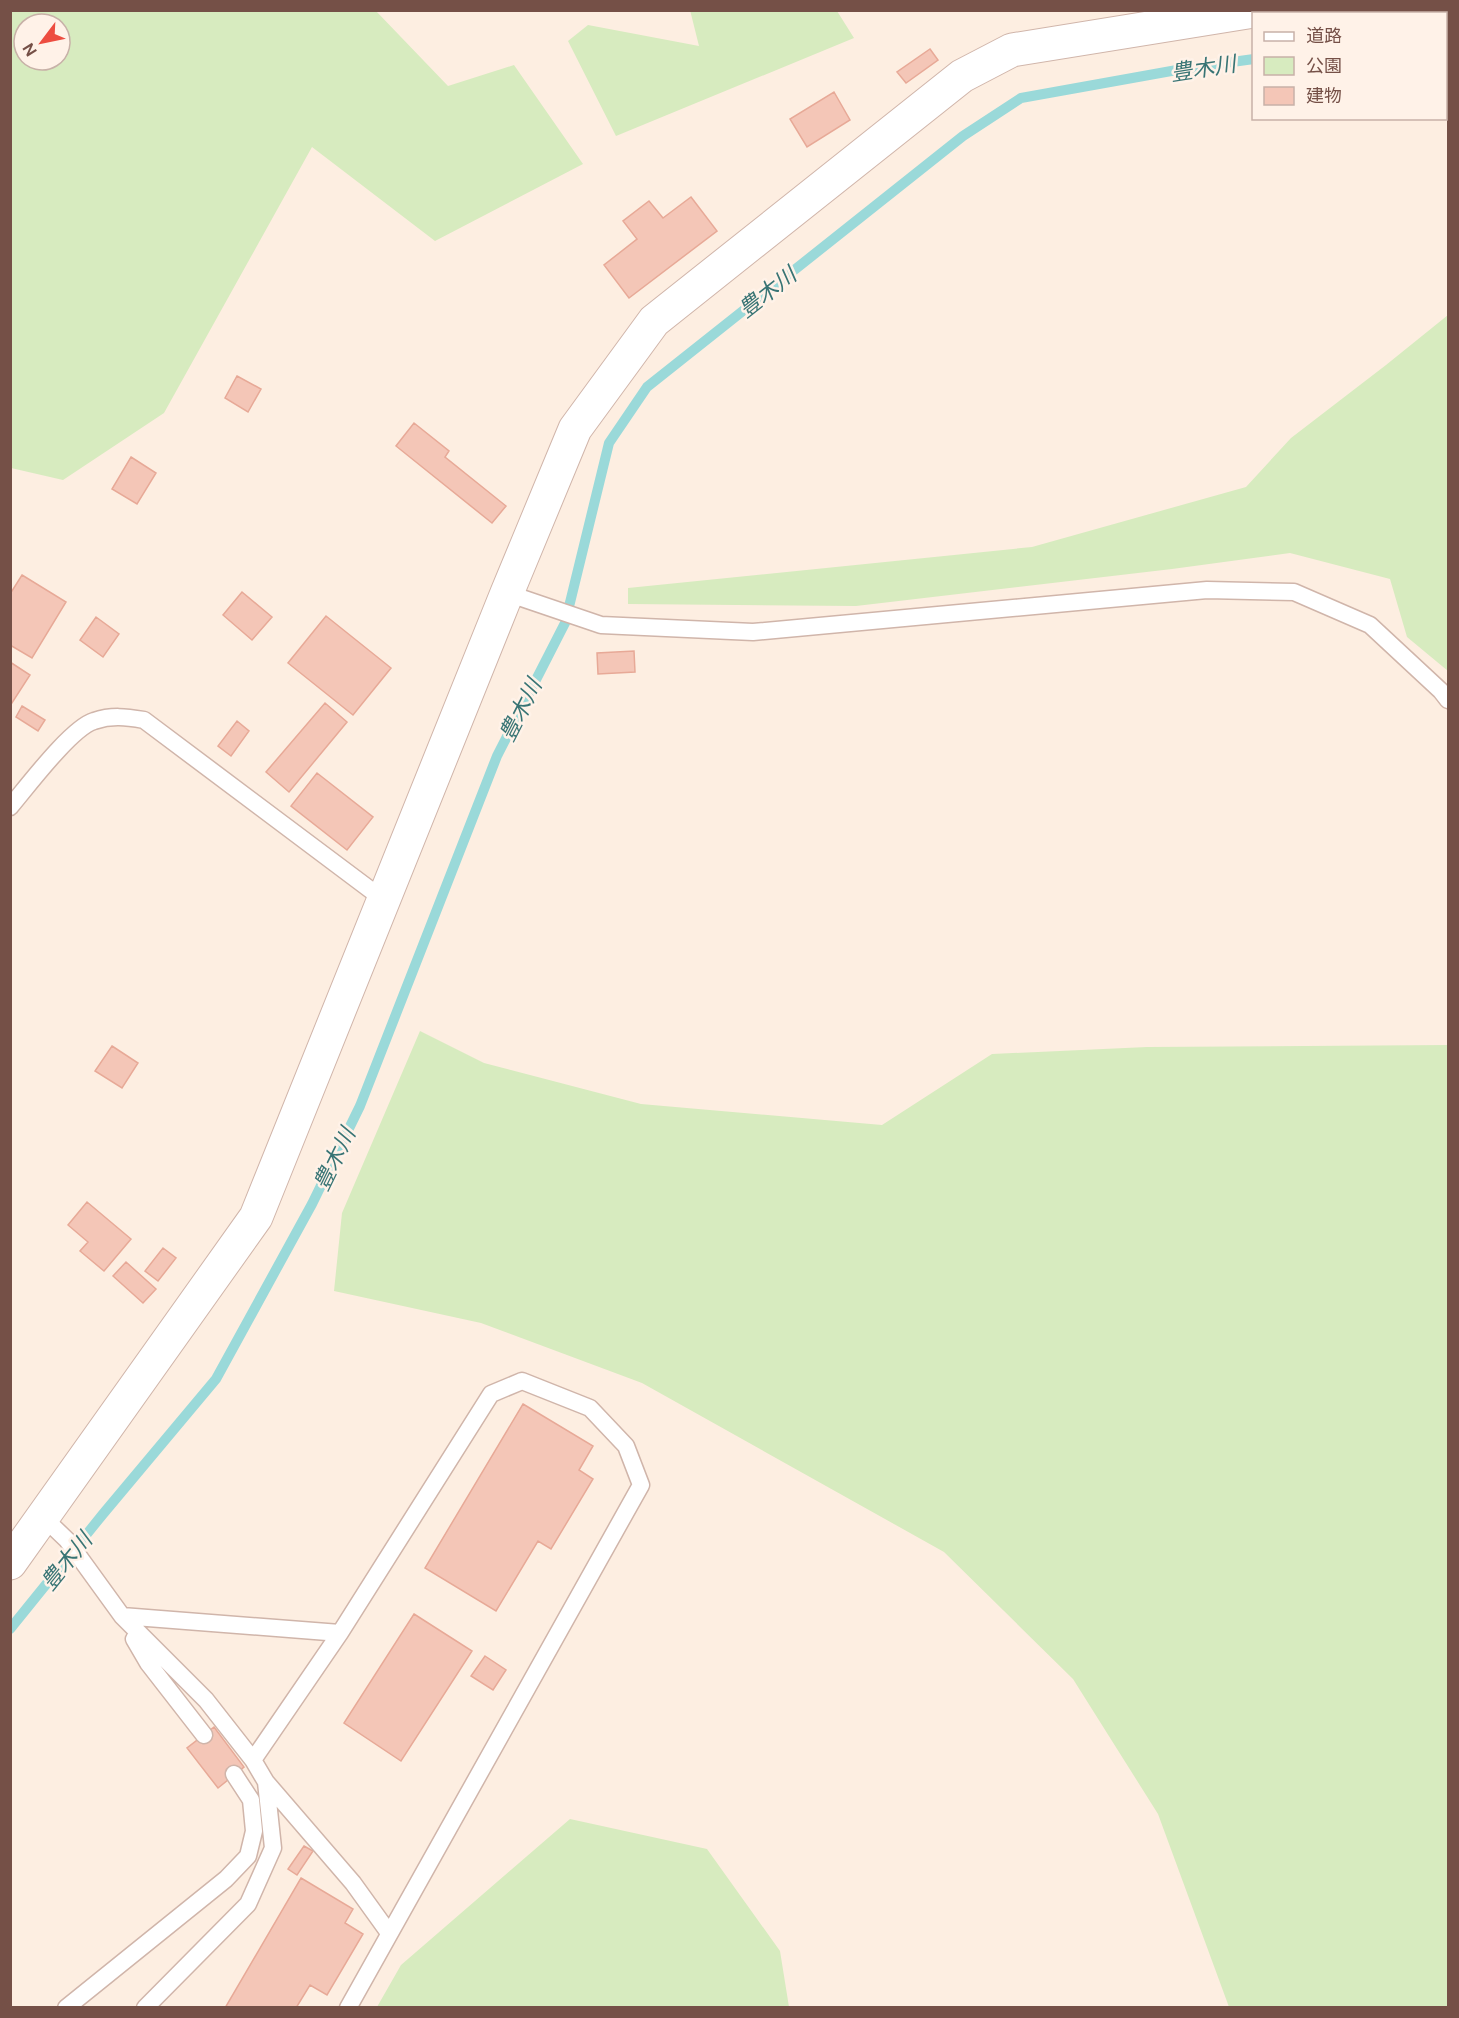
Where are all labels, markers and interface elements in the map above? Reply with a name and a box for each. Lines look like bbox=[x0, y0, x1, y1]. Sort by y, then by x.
north arrow bbox=[12, 12, 72, 72]
legend bbox=[1252, 12, 1447, 120]
text: 道路 bbox=[1306, 24, 1342, 48]
text: N bbox=[18, 39, 42, 60]
water label: 豊木川 bbox=[1168, 49, 1240, 88]
text: 公園 bbox=[1306, 54, 1342, 78]
text: 建物 bbox=[1306, 84, 1342, 108]
water label: 豊木川 bbox=[732, 259, 804, 324]
water label: 豊木川 bbox=[493, 672, 549, 746]
water label: 豊木川 bbox=[307, 1121, 363, 1195]
water label: 豊木川 bbox=[34, 1525, 100, 1596]

